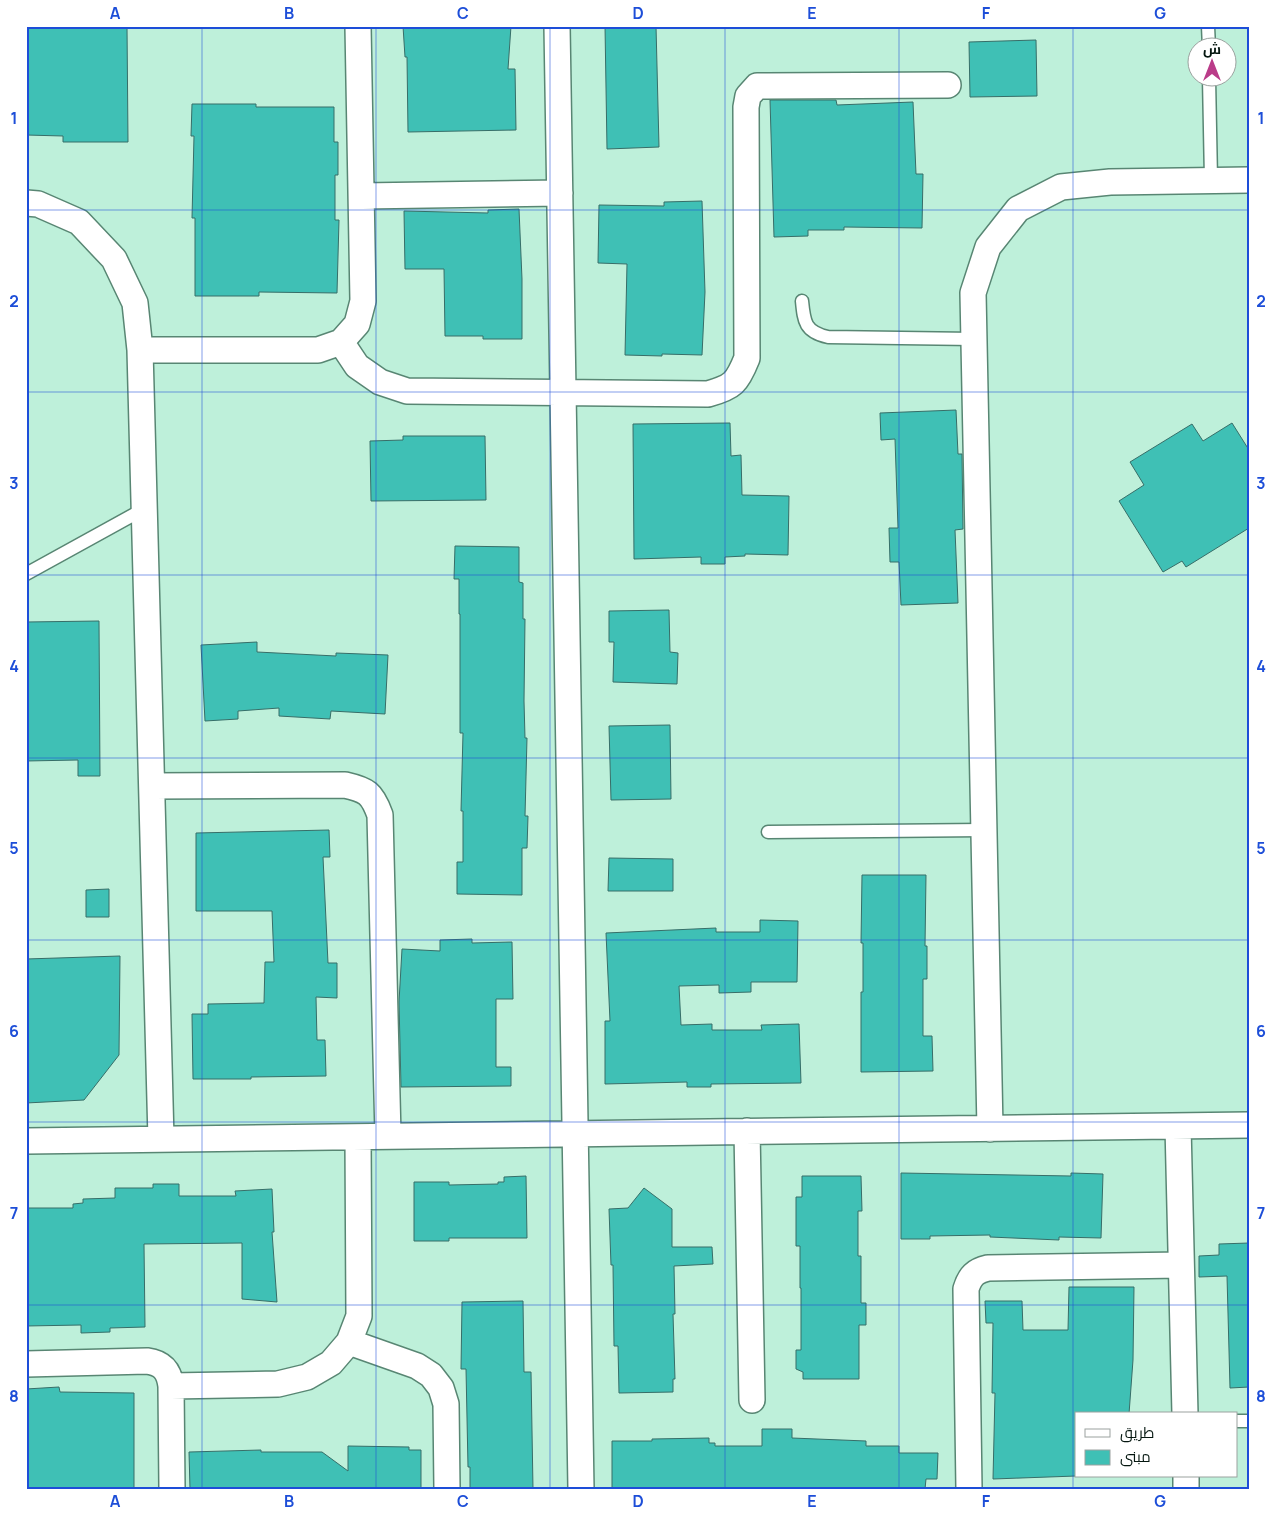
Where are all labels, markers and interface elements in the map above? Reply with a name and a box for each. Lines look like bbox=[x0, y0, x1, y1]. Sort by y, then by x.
text: A bbox=[110, 2, 121, 24]
text: B bbox=[284, 2, 294, 24]
text: C bbox=[457, 2, 469, 24]
text: D bbox=[632, 2, 644, 24]
text: E bbox=[807, 2, 817, 24]
text: F bbox=[982, 2, 991, 24]
text: G bbox=[1154, 2, 1166, 24]
north arrow bbox=[1188, 38, 1238, 88]
text: ش bbox=[1203, 39, 1221, 58]
text: 1 bbox=[10, 107, 18, 129]
text: 1 bbox=[1257, 107, 1265, 129]
text: 2 bbox=[9, 290, 19, 312]
text: 2 bbox=[1256, 290, 1266, 312]
text: 3 bbox=[9, 472, 19, 494]
text: 3 bbox=[1256, 472, 1266, 494]
text: 4 bbox=[9, 655, 19, 677]
text: 4 bbox=[1256, 655, 1266, 677]
text: 5 bbox=[9, 837, 19, 859]
text: 5 bbox=[1256, 837, 1266, 859]
text: 6 bbox=[9, 1020, 19, 1042]
text: 6 bbox=[1256, 1020, 1266, 1042]
text: 7 bbox=[10, 1202, 18, 1224]
text: 7 bbox=[1257, 1202, 1265, 1224]
text: 8 bbox=[9, 1385, 19, 1407]
text: 8 bbox=[1256, 1385, 1266, 1407]
legend bbox=[1075, 1412, 1238, 1478]
text: طريق bbox=[1120, 1422, 1154, 1443]
text: مبنى bbox=[1120, 1446, 1151, 1467]
text: A bbox=[110, 1490, 121, 1512]
text: B bbox=[284, 1490, 294, 1512]
text: C bbox=[457, 1490, 469, 1512]
text: D bbox=[632, 1490, 644, 1512]
text: E bbox=[807, 1490, 817, 1512]
text: F bbox=[982, 1490, 991, 1512]
text: G bbox=[1154, 1490, 1166, 1512]

